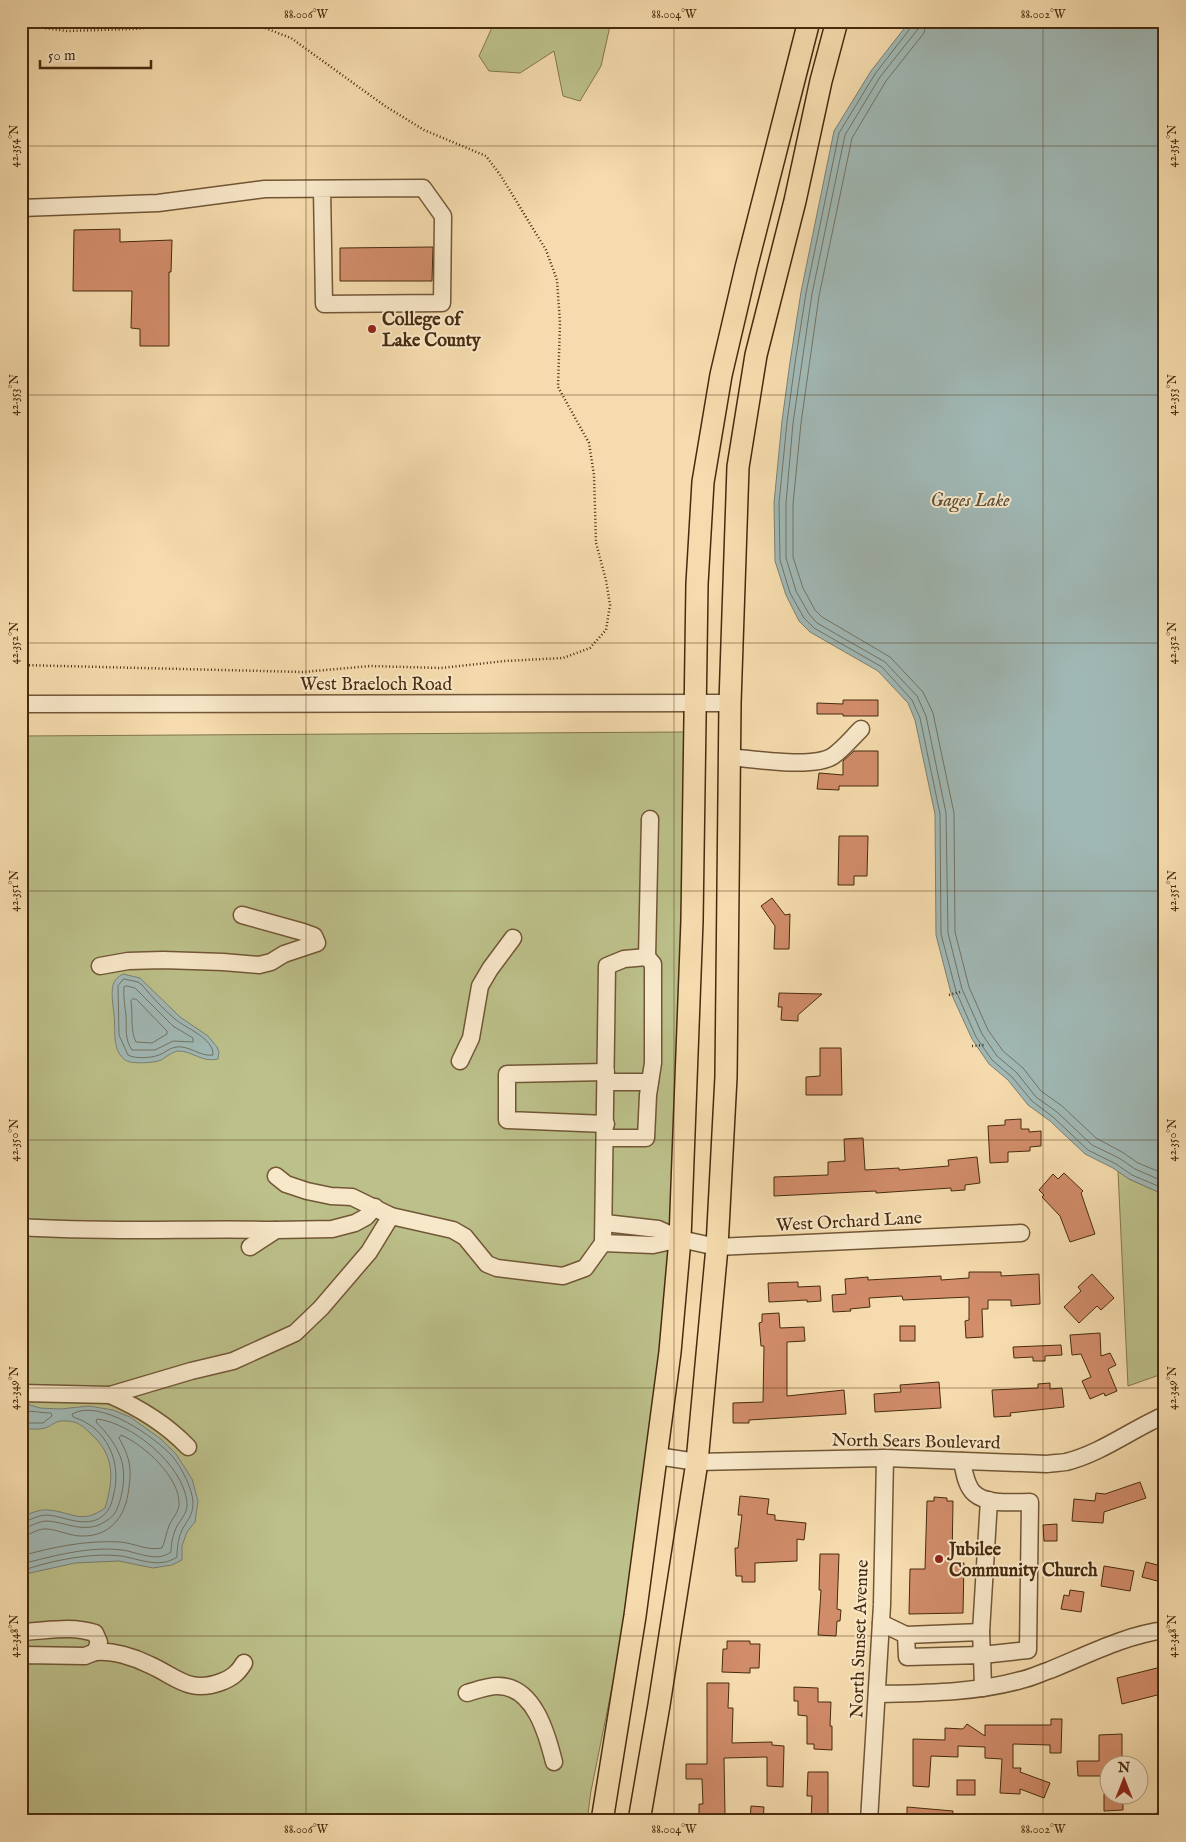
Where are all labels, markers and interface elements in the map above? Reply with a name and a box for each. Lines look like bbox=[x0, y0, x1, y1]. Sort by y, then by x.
text: 88.006°W bbox=[284, 7, 329, 22]
text: 88.004°W bbox=[652, 7, 697, 22]
text: 88.002°W bbox=[1021, 7, 1066, 22]
scale bar bbox=[40, 38, 151, 70]
text: 50 m bbox=[48, 46, 76, 65]
text: 42.354°N bbox=[7, 124, 22, 167]
text: 42.354°N bbox=[1165, 124, 1180, 167]
place label: College of Lake County bbox=[382, 309, 482, 353]
marker: College of Lake County bbox=[366, 323, 378, 335]
text: 42.353°N bbox=[7, 374, 22, 416]
text: 42.353°N bbox=[1165, 374, 1180, 416]
water label: Gages Lake bbox=[930, 489, 1010, 513]
text: 42.352°N bbox=[7, 621, 22, 664]
text: 42.352°N bbox=[1165, 621, 1180, 664]
street label: West Braeloch Road bbox=[300, 674, 452, 697]
text: 42.351°N bbox=[7, 870, 22, 912]
text: 42.351°N bbox=[1165, 870, 1180, 912]
text: 42.350°N bbox=[7, 1118, 22, 1161]
text: 42.350°N bbox=[1165, 1118, 1180, 1161]
street label: West Orchard Lane bbox=[776, 1207, 923, 1238]
text: 42.349°N bbox=[7, 1365, 22, 1410]
text: 42.349°N bbox=[1165, 1365, 1180, 1410]
street label: North Sears Boulevard bbox=[831, 1430, 1001, 1455]
place label: Jubilee Community Church bbox=[947, 1539, 1098, 1583]
marker: Jubilee Community Church bbox=[933, 1553, 945, 1565]
street label: North Sunset Avenue bbox=[846, 1559, 875, 1719]
text: 42.348°N bbox=[7, 1614, 22, 1658]
text: 42.348°N bbox=[1165, 1614, 1180, 1658]
north arrow bbox=[1098, 1754, 1148, 1804]
text: N bbox=[1117, 1759, 1130, 1777]
text: 88.006°W bbox=[284, 1822, 329, 1837]
text: 88.004°W bbox=[652, 1822, 697, 1837]
text: 88.002°W bbox=[1021, 1822, 1066, 1837]

